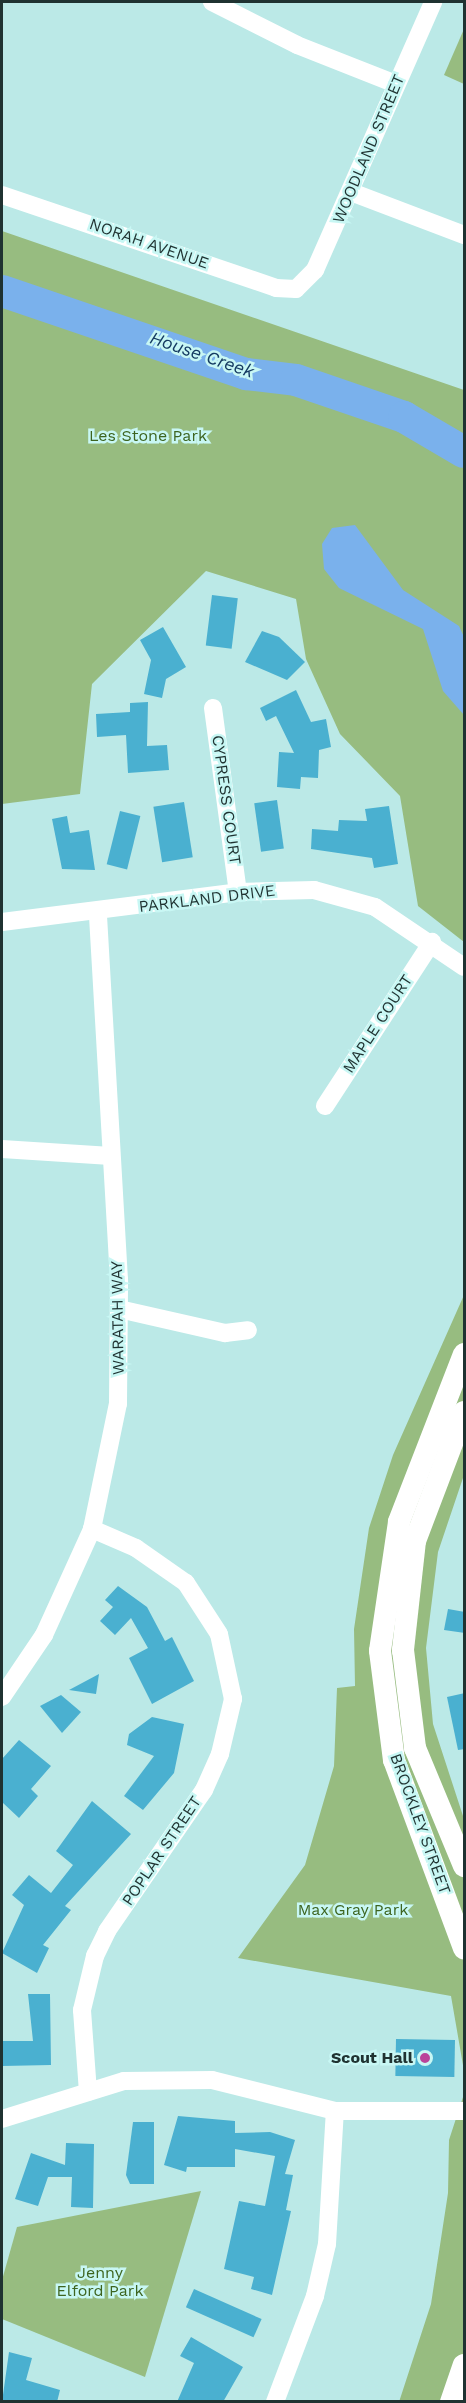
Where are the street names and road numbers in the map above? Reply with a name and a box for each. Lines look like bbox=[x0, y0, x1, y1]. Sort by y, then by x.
street label: WOODLAND STREET bbox=[329, 72, 409, 226]
street label: NORAH AVENUE bbox=[87, 214, 211, 274]
street label: CYPRESS COURT bbox=[207, 734, 245, 866]
street label: PARKLAND DRIVE bbox=[138, 881, 276, 917]
street label: MAPLE COURT bbox=[339, 971, 417, 1077]
street label: WARATAH WAY bbox=[107, 1261, 129, 1375]
street label: BROCKLEY STREET bbox=[386, 1751, 454, 1897]
street label: POPLAR STREET bbox=[118, 1793, 206, 1909]

